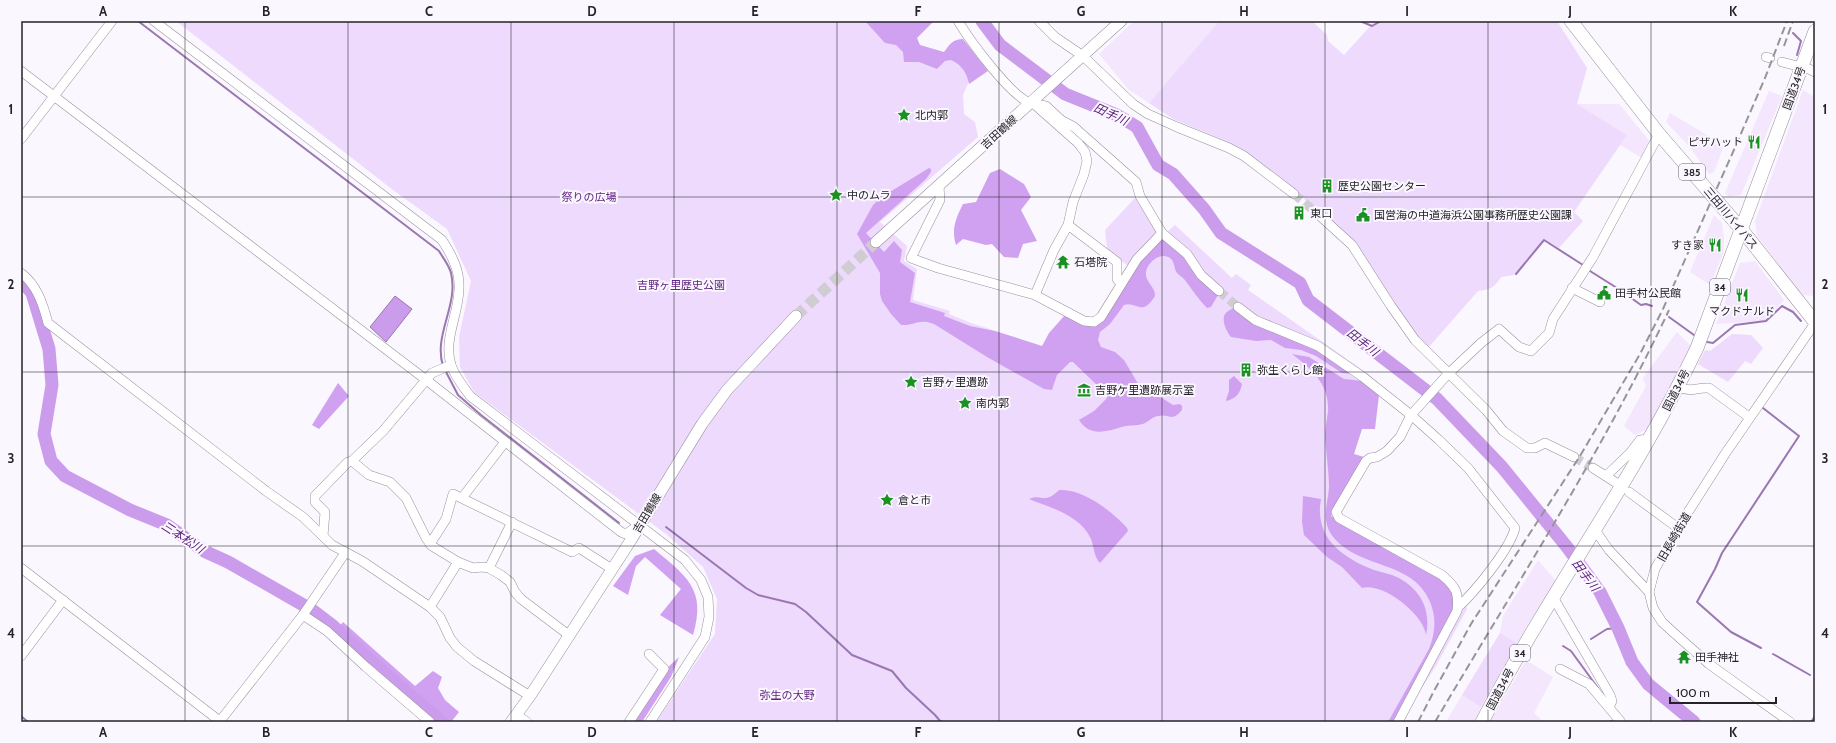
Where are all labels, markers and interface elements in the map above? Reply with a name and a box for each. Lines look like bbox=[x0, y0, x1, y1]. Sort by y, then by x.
text: A bbox=[99, 3, 108, 19]
text: B bbox=[262, 3, 270, 19]
text: C bbox=[425, 3, 433, 19]
text: D bbox=[587, 3, 597, 19]
text: E bbox=[751, 3, 759, 19]
text: F bbox=[915, 3, 922, 19]
text: G bbox=[1077, 3, 1086, 19]
text: H bbox=[1239, 3, 1249, 19]
text: I bbox=[1405, 3, 1409, 19]
text: J bbox=[1567, 3, 1572, 19]
text: K bbox=[1729, 3, 1738, 19]
street label: 国道34号 bbox=[1780, 64, 1808, 112]
water label: 田手川 bbox=[1092, 100, 1132, 129]
text: 1 bbox=[9, 101, 13, 117]
text: 1 bbox=[1823, 101, 1827, 117]
place icon: 北内郭 bbox=[896, 107, 912, 123]
place label: 北内郭 bbox=[915, 108, 948, 122]
street label: 吉田鶴線 bbox=[978, 112, 1020, 152]
restaurant icon: ピザハット bbox=[1746, 134, 1762, 150]
place label: ピザハット bbox=[1688, 135, 1743, 149]
road number: 385 bbox=[1679, 164, 1705, 180]
building icon: 歴史公園センター bbox=[1319, 178, 1335, 194]
place label: 歴史公園センター bbox=[1338, 179, 1426, 193]
street label: 三田川バイパス bbox=[1701, 184, 1761, 252]
place icon: 中のムラ bbox=[828, 187, 844, 203]
place label: 中のムラ bbox=[847, 188, 890, 202]
park label: 祭りの広場 bbox=[562, 190, 617, 204]
building icon: 東口 bbox=[1291, 205, 1307, 221]
place label: 東口 bbox=[1310, 206, 1332, 220]
public building icon: 国営海の中道海浜公園事務所歴史公園課 bbox=[1355, 207, 1371, 223]
place label: 国営海の中道海浜公園事務所歴史公園課 bbox=[1374, 208, 1572, 222]
restaurant icon: すき家 bbox=[1707, 237, 1723, 253]
place label: すき家 bbox=[1671, 238, 1704, 252]
temple icon: 石塔院 bbox=[1055, 254, 1071, 270]
place label: 石塔院 bbox=[1074, 255, 1107, 269]
text: 2 bbox=[8, 276, 15, 292]
text: 2 bbox=[1822, 276, 1829, 292]
park label: 吉野ヶ里歴史公園 bbox=[637, 278, 725, 292]
road number: 34 bbox=[1710, 279, 1730, 295]
public building icon: 田手村公民館 bbox=[1596, 285, 1612, 301]
place label: 田手村公民館 bbox=[1615, 286, 1681, 300]
restaurant icon: マクドナルド bbox=[1734, 287, 1750, 303]
place label: マクドナルド bbox=[1709, 304, 1775, 318]
water label: 田手川 bbox=[1344, 325, 1383, 360]
building icon: 弥生くらし館 bbox=[1238, 362, 1254, 378]
place label: 弥生くらし館 bbox=[1257, 363, 1323, 377]
street label: 国道34号 bbox=[1659, 367, 1693, 413]
place icon: 吉野ヶ里遺跡 bbox=[903, 374, 919, 390]
place label: 吉野ヶ里遺跡 bbox=[922, 375, 988, 389]
museum icon: 吉野ケ里遺跡展示室 bbox=[1076, 382, 1092, 398]
place label: 吉野ケ里遺跡展示室 bbox=[1095, 383, 1194, 397]
place icon: 南内郭 bbox=[957, 395, 973, 411]
place label: 南内郭 bbox=[976, 396, 1009, 410]
text: 3 bbox=[7, 450, 15, 466]
text: 3 bbox=[1821, 450, 1829, 466]
street label: 吉田鶴線 bbox=[630, 491, 664, 535]
place icon: 倉と市 bbox=[879, 492, 895, 508]
place label: 倉と市 bbox=[898, 493, 931, 507]
street label: 旧長崎街道 bbox=[1654, 510, 1694, 564]
water label: 三本松川 bbox=[159, 518, 209, 557]
water label: 田手川 bbox=[1569, 556, 1604, 595]
text: 4 bbox=[7, 625, 15, 641]
text: 4 bbox=[1821, 625, 1829, 641]
road number: 34 bbox=[1510, 645, 1530, 661]
temple icon: 田手神社 bbox=[1676, 649, 1692, 665]
place label: 田手神社 bbox=[1695, 650, 1739, 664]
street label: 国道34号 bbox=[1483, 666, 1517, 712]
scale bar bbox=[1670, 679, 1776, 705]
text: 100 m bbox=[1676, 685, 1710, 700]
park label: 弥生の大野 bbox=[760, 688, 815, 702]
text: A bbox=[99, 724, 108, 740]
text: B bbox=[262, 724, 270, 740]
text: C bbox=[425, 724, 433, 740]
text: D bbox=[587, 724, 597, 740]
text: E bbox=[751, 724, 759, 740]
text: F bbox=[915, 724, 922, 740]
text: G bbox=[1077, 724, 1086, 740]
text: H bbox=[1239, 724, 1249, 740]
text: I bbox=[1405, 724, 1409, 740]
text: J bbox=[1567, 724, 1572, 740]
text: K bbox=[1729, 724, 1738, 740]

